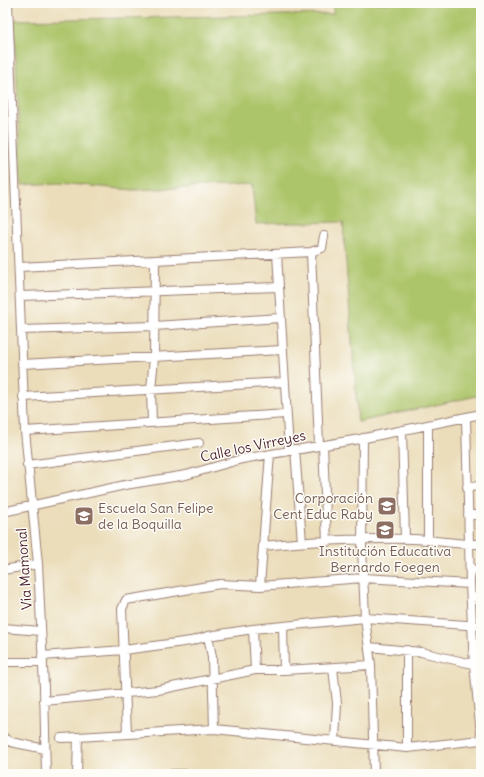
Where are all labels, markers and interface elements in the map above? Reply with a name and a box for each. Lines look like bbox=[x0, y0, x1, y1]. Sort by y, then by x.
street label: Calle los Virreyes bbox=[199, 426, 307, 466]
place label: Corporación Cent Educ Raby bbox=[273, 489, 373, 523]
school or university icon: Corporación Cent Educ Raby bbox=[376, 495, 398, 517]
place label: Escuela San Felipe de la Boquilla bbox=[98, 499, 214, 533]
school or university icon: Escuela San Felipe de la Boquilla bbox=[73, 505, 95, 527]
school or university icon: Institución Educativa Bernardo Foegen bbox=[374, 519, 396, 541]
street label: Vía Mamonal bbox=[12, 528, 36, 610]
place label: Institución Educativa Bernardo Foegen bbox=[319, 542, 451, 576]

